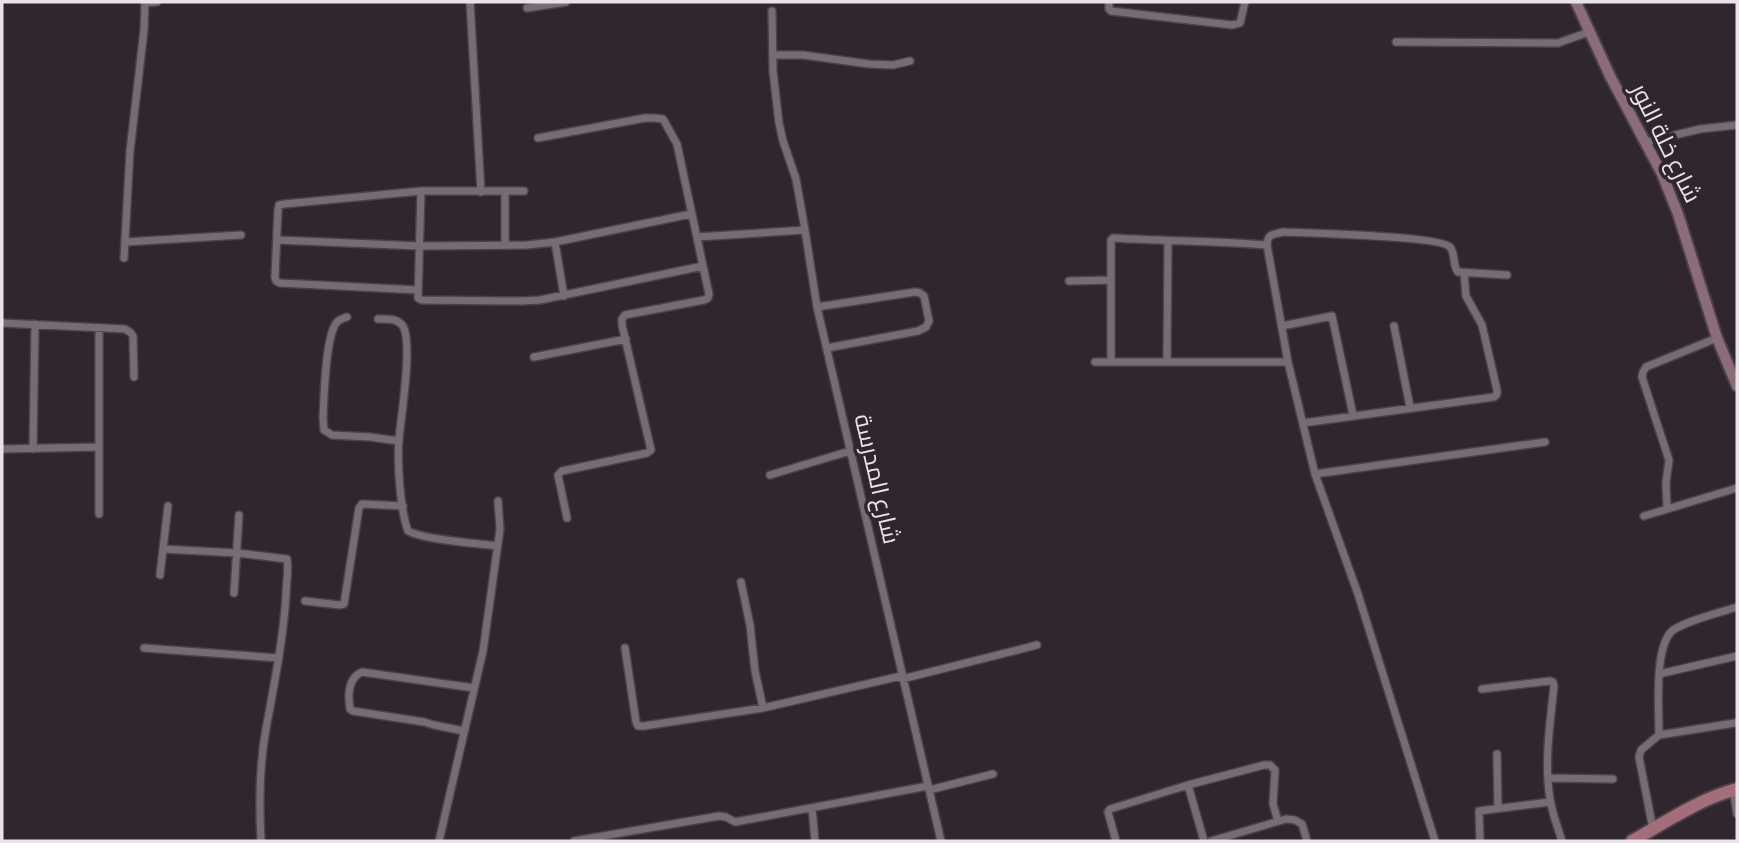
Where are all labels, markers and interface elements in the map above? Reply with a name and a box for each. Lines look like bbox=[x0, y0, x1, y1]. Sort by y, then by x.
street label: شارع خلة النور bbox=[1622, 78, 1705, 208]
street label: شارع المدرسة bbox=[846, 412, 904, 547]

